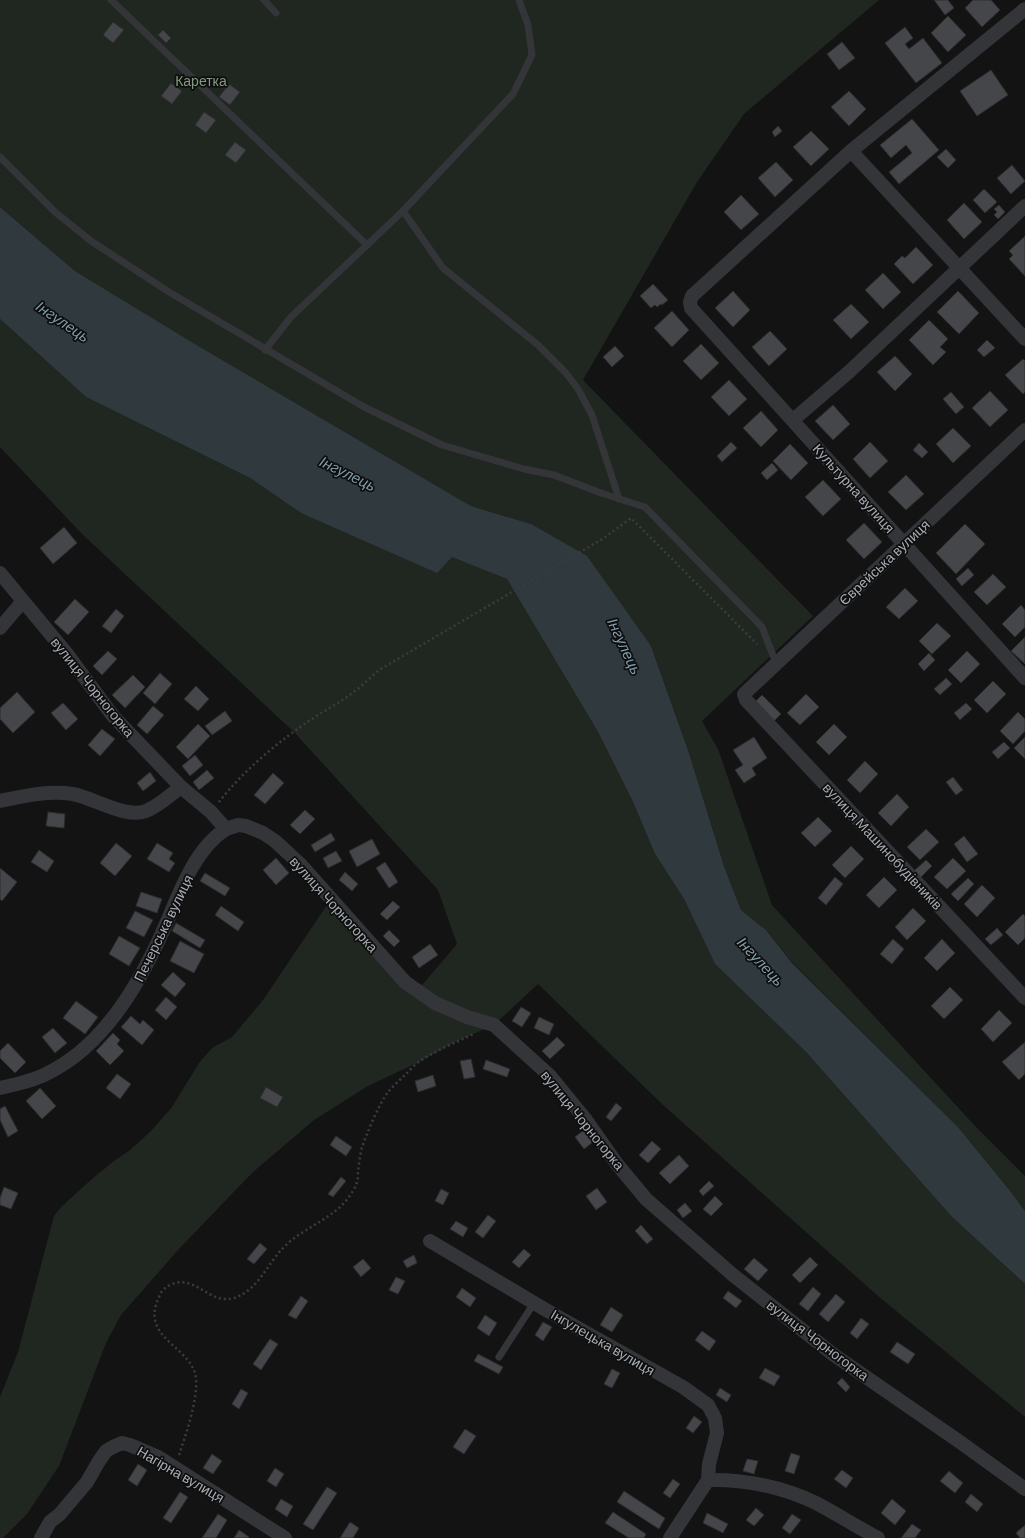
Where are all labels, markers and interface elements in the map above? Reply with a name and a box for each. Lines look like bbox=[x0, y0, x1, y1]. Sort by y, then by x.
park label: Каретка bbox=[175, 72, 227, 89]
water label: Інгулець bbox=[33, 297, 93, 345]
street label: Культурна вулиця bbox=[809, 440, 899, 536]
water label: Інгулець bbox=[317, 452, 379, 494]
street label: Єврейська вулиця bbox=[835, 516, 933, 608]
water label: Інгулець bbox=[604, 615, 646, 677]
street label: вулиця Чорногорка bbox=[48, 634, 139, 740]
street label: вулиця Машинобудівників bbox=[820, 779, 946, 913]
street label: вулиця Чорногорка bbox=[286, 853, 382, 956]
street label: Печерська вулиця bbox=[130, 872, 196, 984]
water label: Інгулець bbox=[734, 933, 788, 989]
street label: вулиця Чорногорка bbox=[538, 1067, 629, 1173]
street label: вулиця Чорногорка bbox=[764, 1296, 872, 1384]
street label: Інгулецька вулиця bbox=[548, 1305, 658, 1379]
street label: Нагірна вулиця bbox=[134, 1442, 228, 1506]

